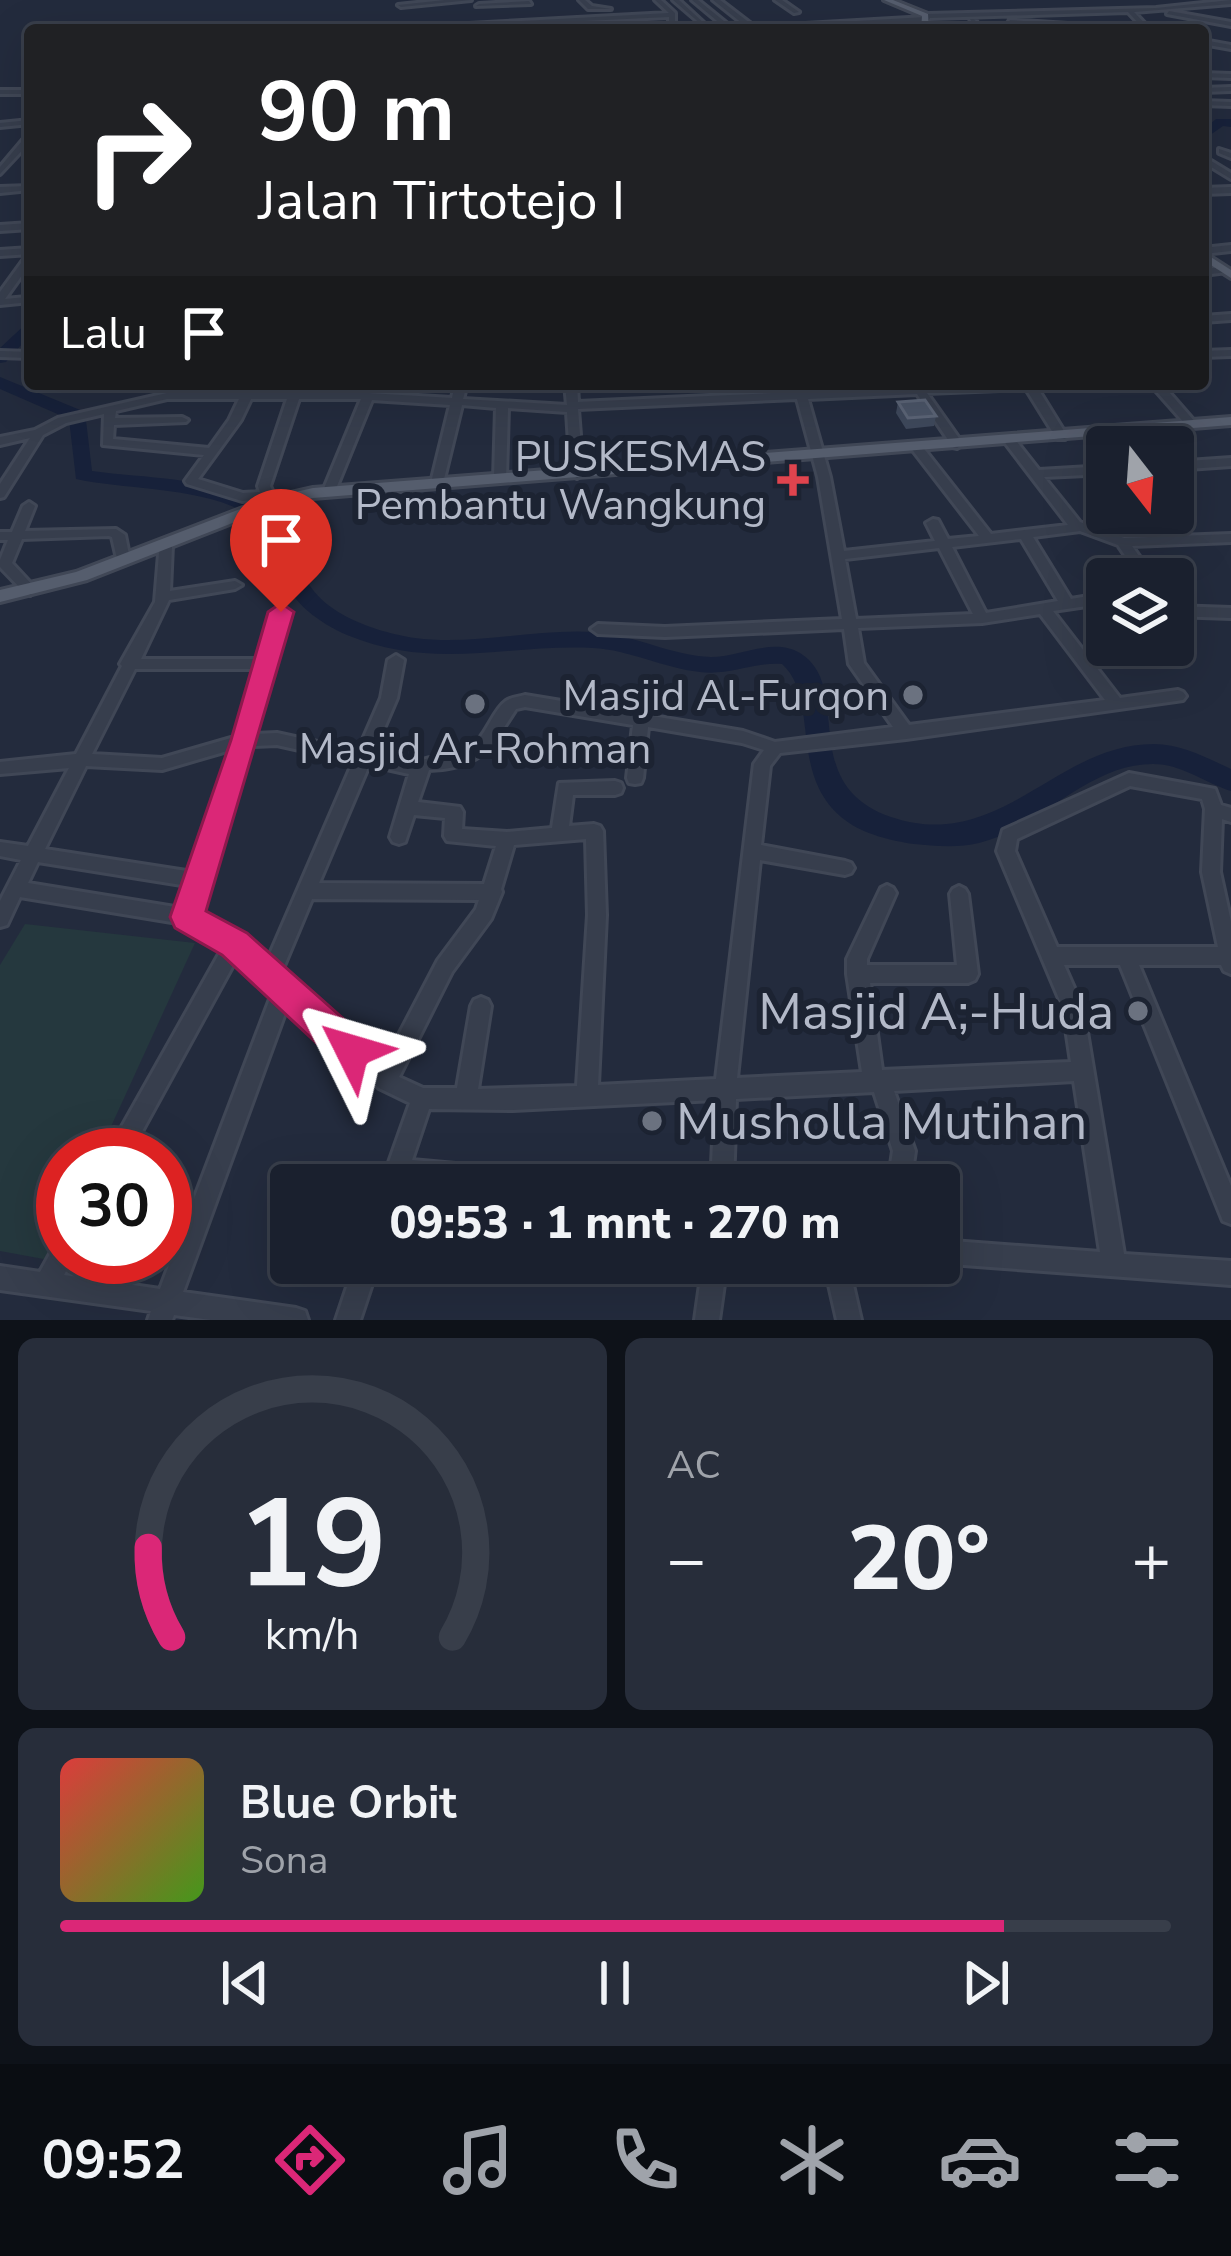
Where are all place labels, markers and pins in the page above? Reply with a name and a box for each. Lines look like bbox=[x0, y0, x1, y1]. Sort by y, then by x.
place label: PUSKESMAS Pembantu Wangkung bbox=[355, 429, 766, 534]
marker: PUSKESMAS Pembantu Wangkung bbox=[777, 464, 809, 496]
pin bbox=[230, 489, 332, 612]
place label: Masjid Al-Furqon bbox=[563, 668, 889, 725]
marker: Masjid Al-Furqon bbox=[900, 682, 926, 708]
marker: Masjid Ar-Rohman bbox=[462, 691, 488, 717]
place label: Masjid Ar-Rohman bbox=[299, 721, 651, 778]
place label: Masjid A;-Huda bbox=[758, 977, 1114, 1047]
marker: Masjid A;-Huda bbox=[1125, 998, 1151, 1024]
place label: Musholla Mutihan bbox=[676, 1087, 1087, 1157]
marker: Musholla Mutihan bbox=[639, 1108, 665, 1134]

